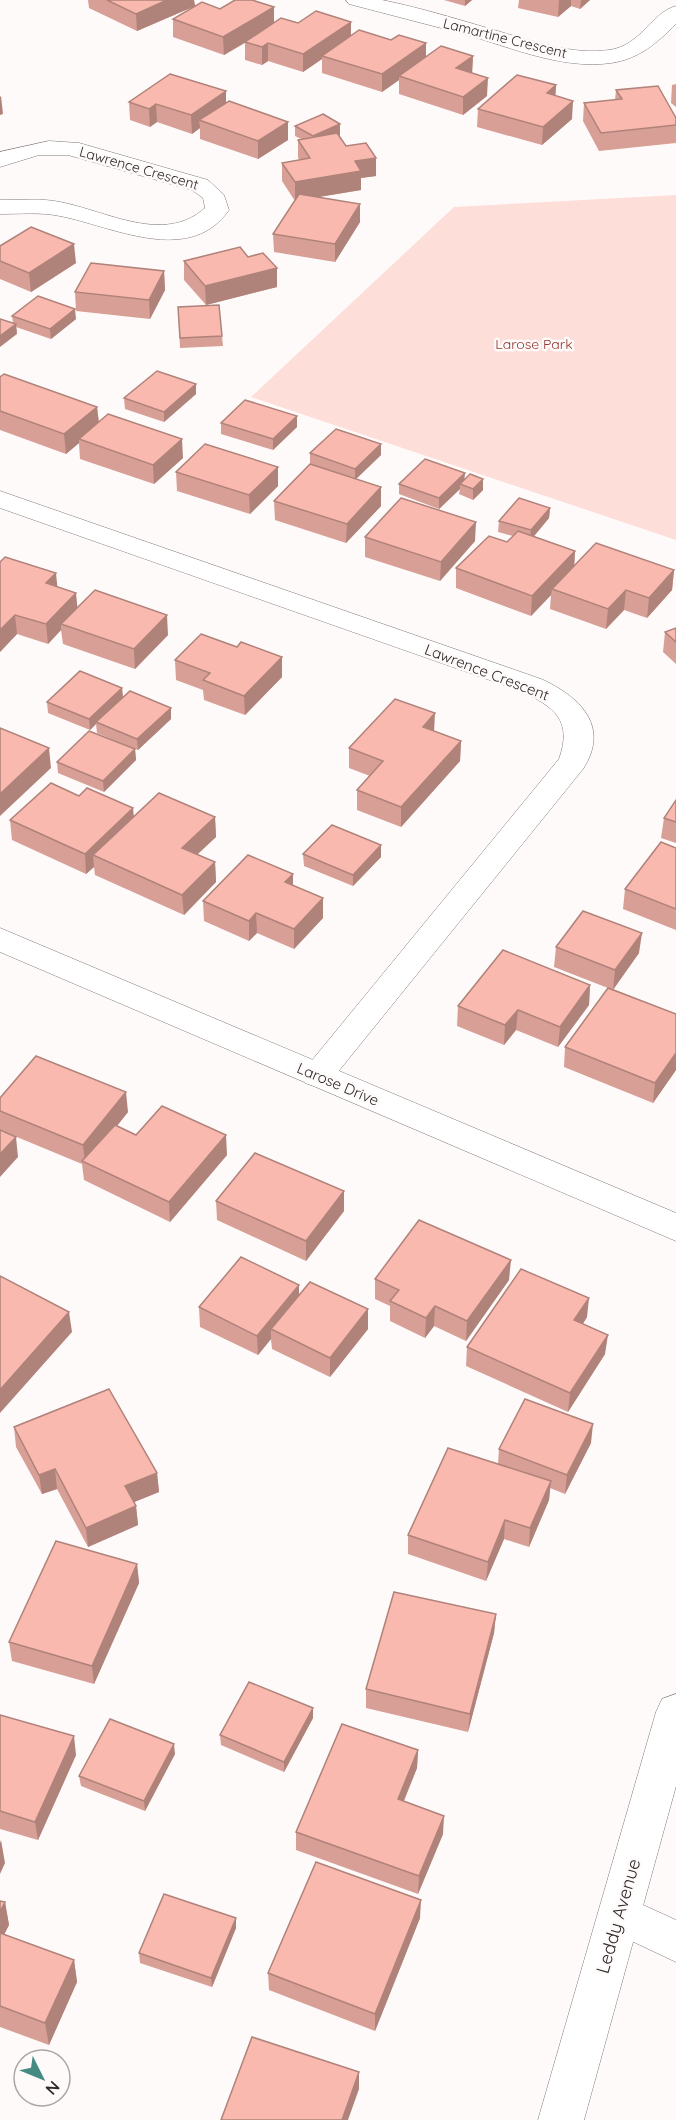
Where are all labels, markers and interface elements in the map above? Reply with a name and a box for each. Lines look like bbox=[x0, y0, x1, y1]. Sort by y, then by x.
street label: Lamartine Crescent bbox=[441, 14, 569, 62]
street label: Lawrence Crescent bbox=[77, 142, 201, 194]
park label: Larose Park bbox=[495, 335, 573, 353]
street label: Lawrence Crescent bbox=[422, 639, 552, 705]
street label: Larose Drive bbox=[294, 1058, 382, 1110]
street label: Leddy Avenue bbox=[591, 1856, 645, 1976]
north arrow bbox=[12, 2048, 72, 2108]
text: N bbox=[42, 2077, 64, 2099]

